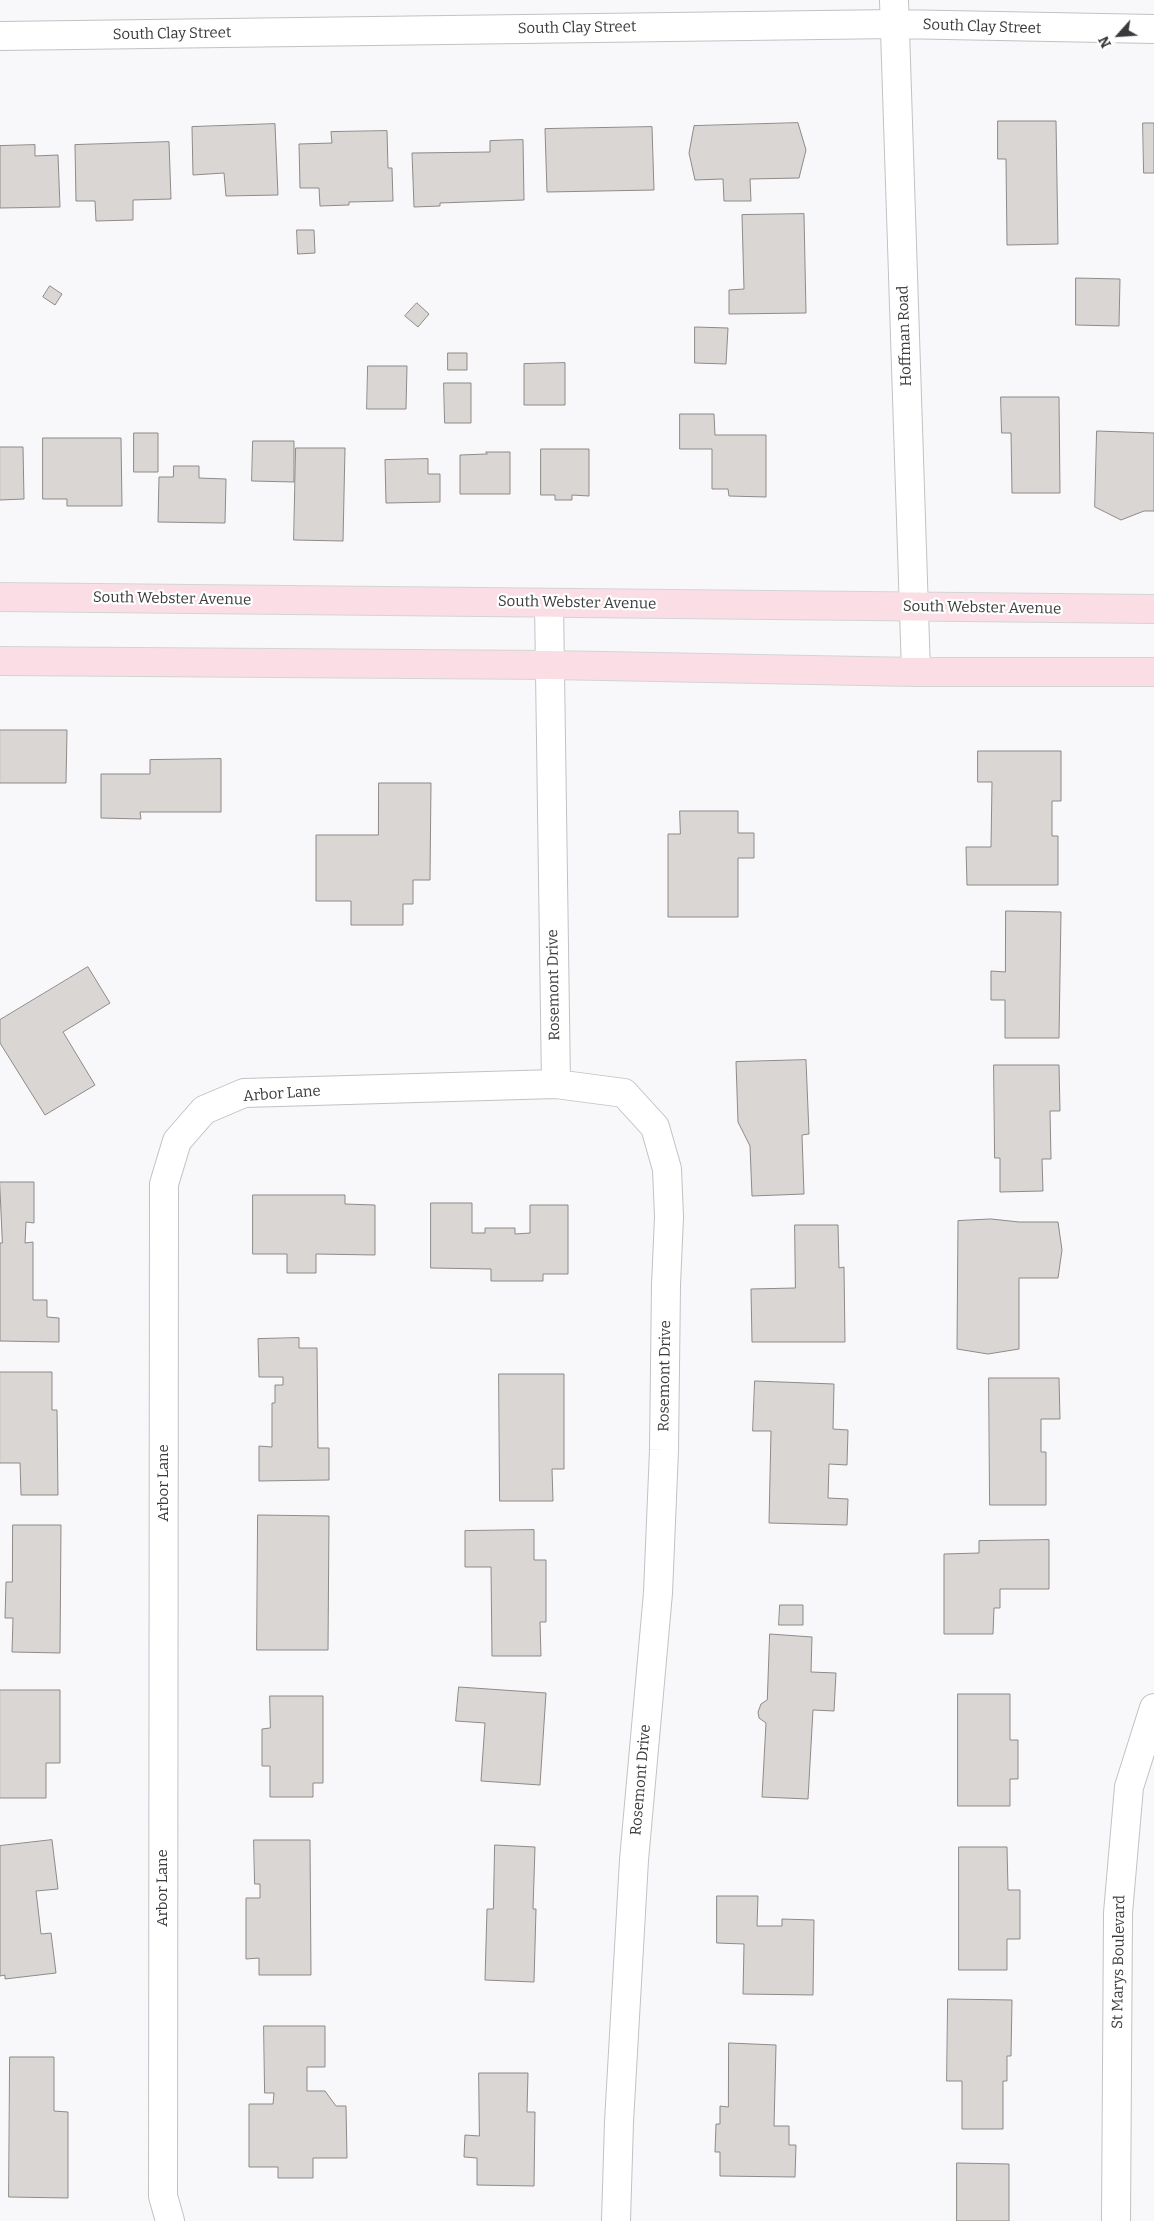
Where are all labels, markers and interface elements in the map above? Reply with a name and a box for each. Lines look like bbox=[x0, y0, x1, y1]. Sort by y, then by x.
north arrow bbox=[1094, 10, 1144, 60]
street label: South Clay Street bbox=[922, 16, 1042, 38]
street label: South Clay Street bbox=[517, 18, 637, 38]
street label: South Clay Street bbox=[112, 24, 232, 44]
text: N bbox=[1095, 33, 1115, 50]
street label: Hoffman Road bbox=[894, 285, 916, 387]
street label: South Webster Avenue bbox=[93, 589, 251, 609]
street label: South Webster Avenue bbox=[498, 593, 656, 613]
street label: South Webster Avenue bbox=[903, 598, 1061, 618]
street label: Rosemont Drive bbox=[544, 929, 564, 1041]
street label: Arbor Lane bbox=[243, 1082, 321, 1106]
street label: Rosemont Drive bbox=[655, 1320, 675, 1432]
street label: Arbor Lane bbox=[155, 1444, 173, 1522]
street label: Rosemont Drive bbox=[627, 1724, 655, 1836]
street label: Arbor Lane bbox=[154, 1849, 172, 1927]
street label: St Marys Boulevard bbox=[1109, 1895, 1129, 2029]

